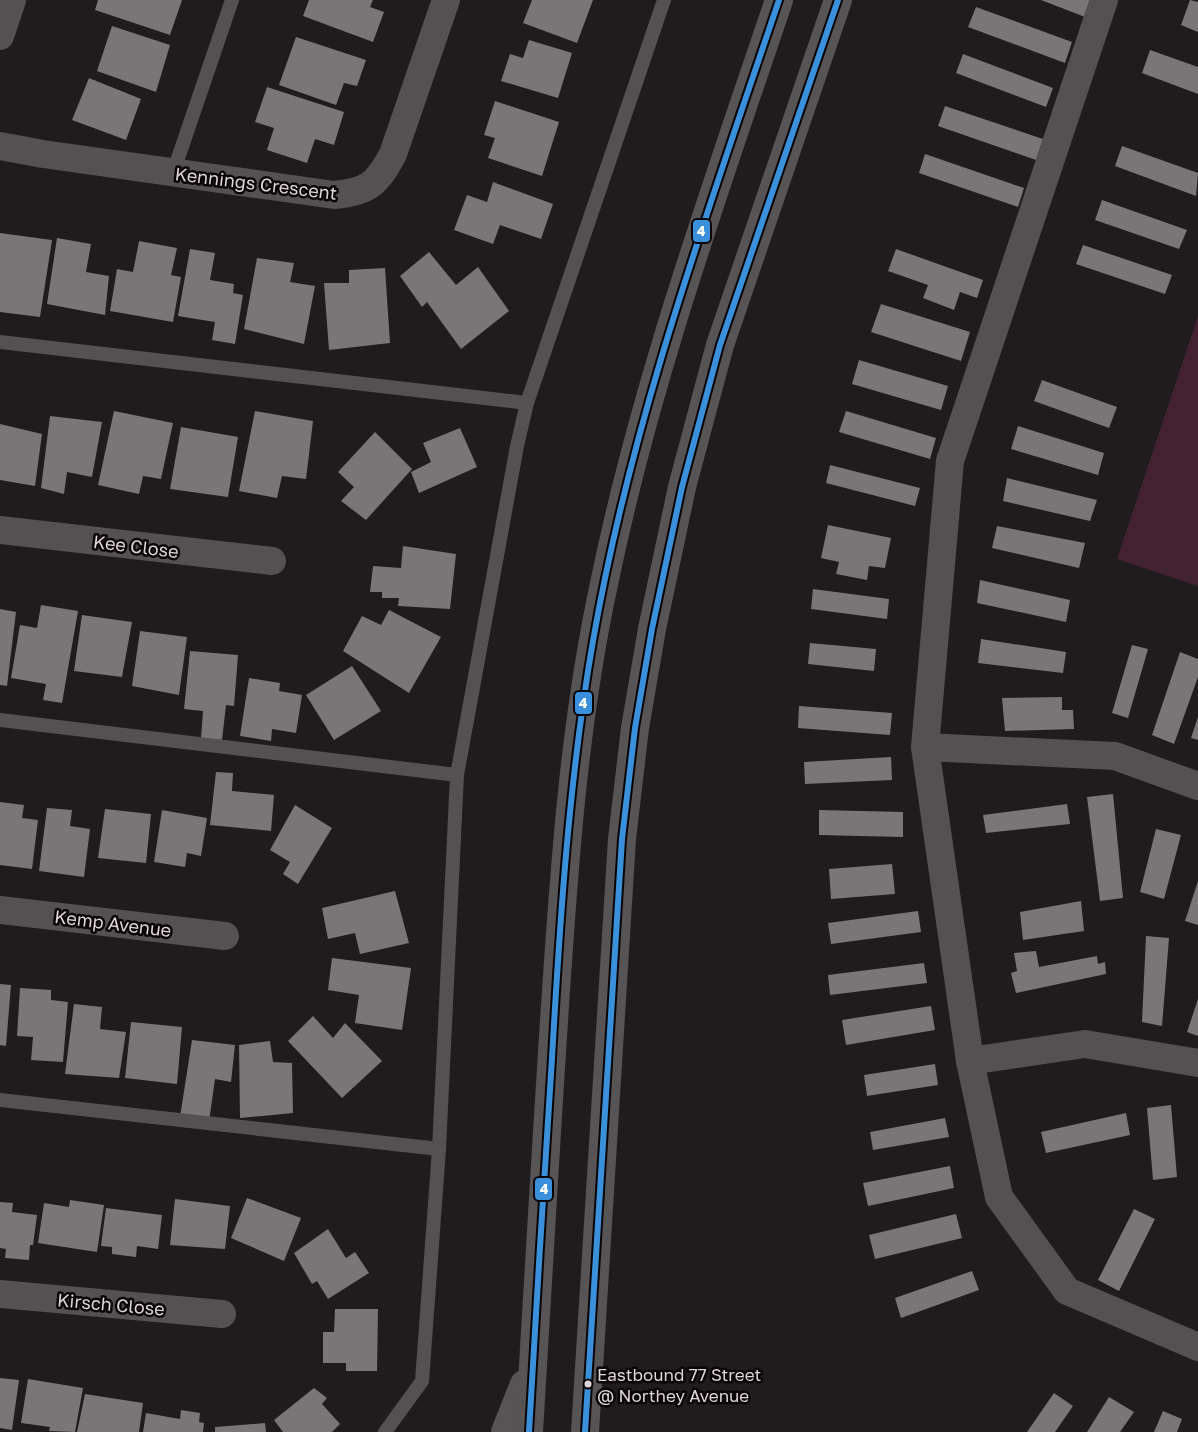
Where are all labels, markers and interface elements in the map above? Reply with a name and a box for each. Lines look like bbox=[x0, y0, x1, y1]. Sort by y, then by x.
street label: Kennings Crescent bbox=[174, 162, 338, 204]
line badge: 4 bbox=[692, 219, 711, 243]
text: 4 bbox=[697, 222, 706, 239]
street label: Kee Close bbox=[92, 530, 180, 562]
line badge: 4 bbox=[574, 691, 593, 715]
text: 4 bbox=[579, 694, 588, 711]
street label: Kemp Avenue bbox=[53, 905, 173, 941]
line badge: 4 bbox=[534, 1177, 553, 1201]
text: 4 bbox=[540, 1180, 549, 1197]
street label: Kirsch Close bbox=[56, 1288, 166, 1320]
place label: Eastbound 77 Street @ Northey Avenue bbox=[597, 1364, 762, 1406]
marker: Eastbound 77 Street @ Northey Avenue bbox=[583, 1379, 593, 1389]

